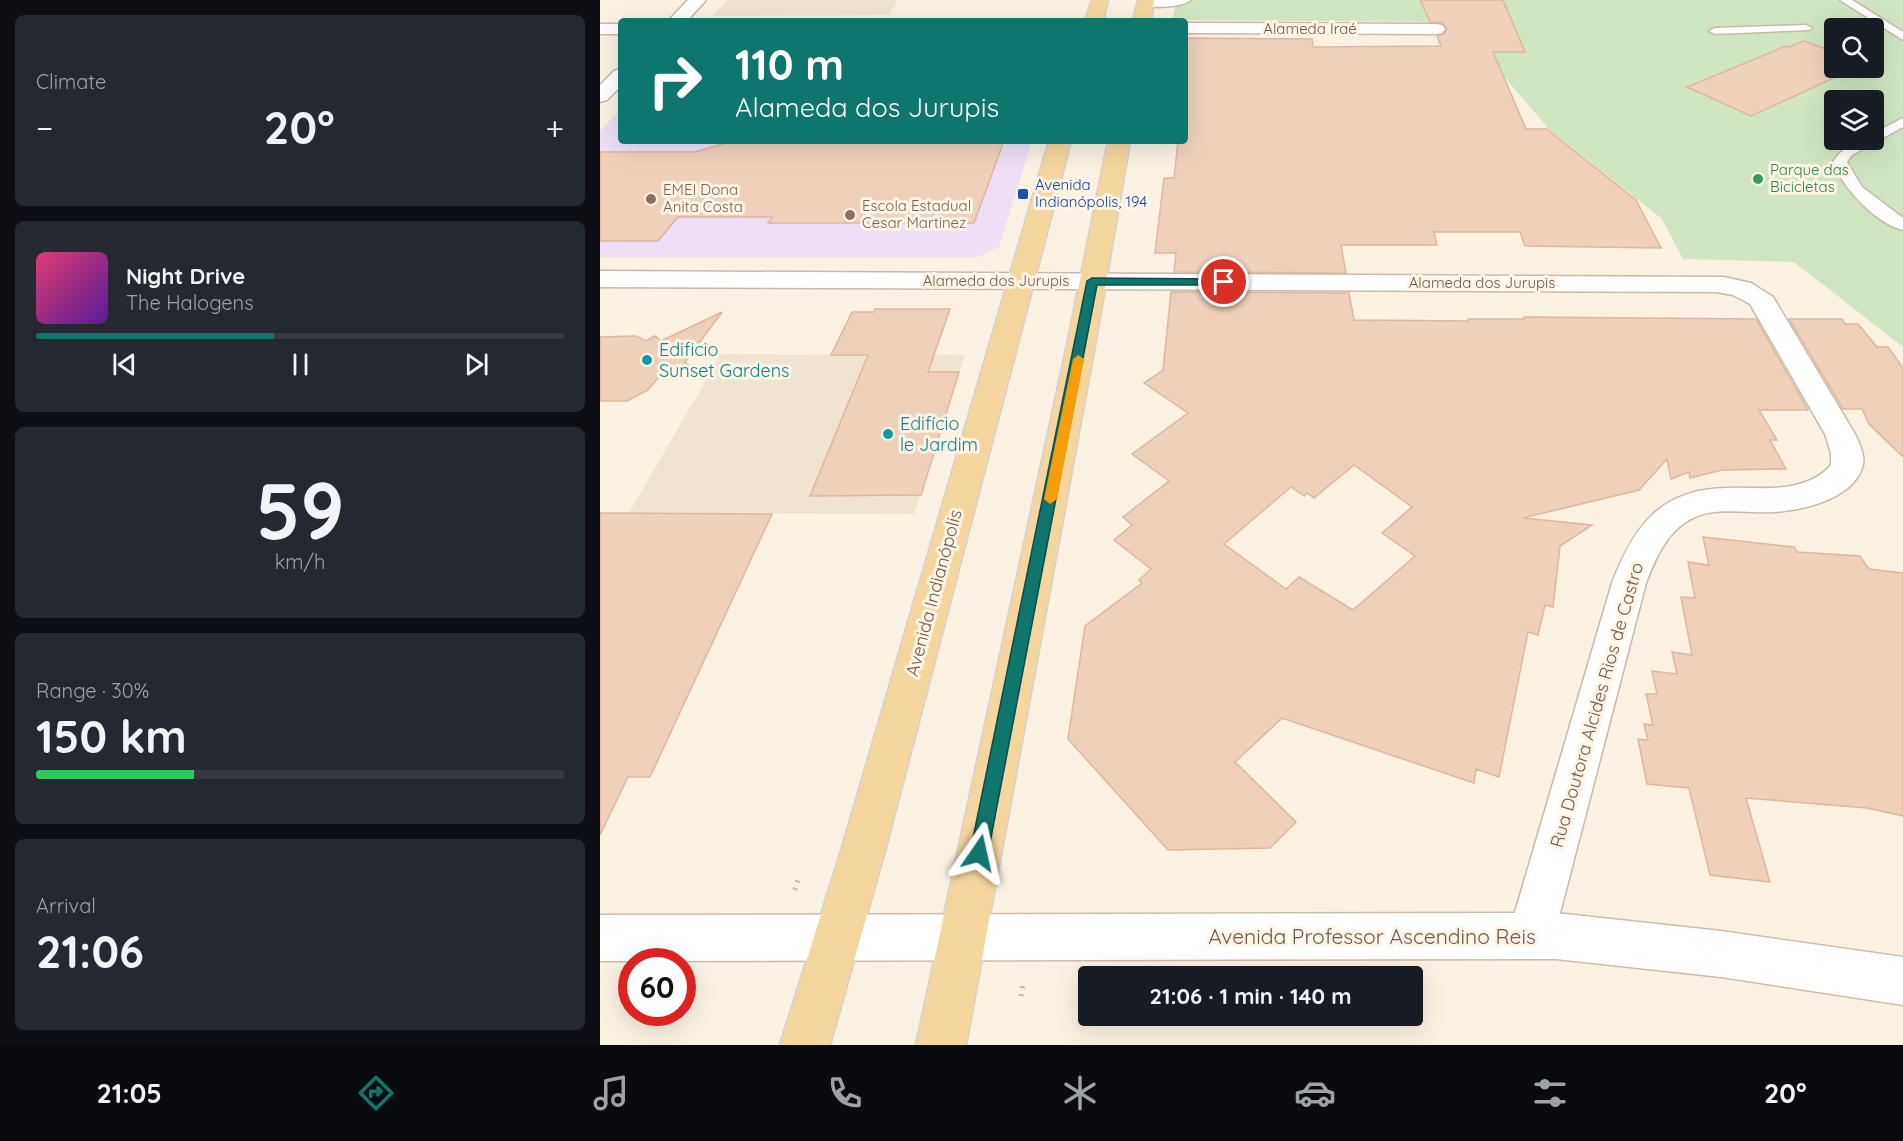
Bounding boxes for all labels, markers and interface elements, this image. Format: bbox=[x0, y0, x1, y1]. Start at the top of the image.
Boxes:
map controls bbox=[1824, 18, 1884, 150]
button: search bbox=[1824, 18, 1884, 78]
street label: Alameda Iraé bbox=[1263, 19, 1357, 38]
text: 110 m bbox=[735, 38, 844, 91]
icon: right bbox=[636, 42, 714, 120]
text: Climate bbox=[36, 69, 106, 94]
text: Alameda dos Jurupis bbox=[735, 90, 999, 124]
button: layers bbox=[1824, 90, 1884, 150]
text: 20° bbox=[264, 99, 335, 155]
text: − bbox=[36, 107, 53, 148]
text: + bbox=[545, 107, 564, 148]
place label: Parque das Bicicletas bbox=[1770, 160, 1849, 196]
marker: Parque das Bicicletas bbox=[1751, 172, 1765, 186]
place label: Avenida Indianópolis, 194 bbox=[1035, 175, 1147, 211]
place label: EMEI Dona Anita Costa bbox=[663, 180, 743, 216]
marker: Avenida Indianópolis, 194 bbox=[1016, 187, 1030, 201]
marker: EMEI Dona Anita Costa bbox=[644, 192, 658, 206]
place label: Escola Estadual Cesar Martinez bbox=[862, 196, 971, 232]
marker: Escola Estadual Cesar Martinez bbox=[843, 208, 857, 222]
pin bbox=[1198, 256, 1249, 307]
text: Night Drive bbox=[126, 262, 245, 290]
icon: arrive bbox=[1207, 265, 1240, 298]
street label: Alameda dos Jurupis bbox=[923, 271, 1069, 290]
street label: Alameda dos Jurupis bbox=[1409, 273, 1555, 292]
text: The Halogens bbox=[126, 290, 254, 315]
place label: Edificio Sunset Gardens bbox=[659, 338, 790, 382]
icon: previous bbox=[108, 348, 141, 381]
icon: pause bbox=[284, 348, 317, 381]
icon: next bbox=[460, 348, 493, 381]
marker: Edificio Sunset Gardens bbox=[640, 353, 654, 367]
place label: Edifício le Jardim bbox=[900, 412, 978, 456]
marker: Edifício le Jardim bbox=[881, 427, 895, 441]
text: 59 bbox=[255, 461, 345, 559]
street label: Avenida Indianópolis bbox=[900, 507, 967, 679]
text: km/h bbox=[275, 549, 325, 574]
street label: Rua Doutora Alcides Rios de Castro bbox=[1545, 560, 1648, 850]
text: Range · 30% bbox=[36, 678, 149, 703]
text: 150 km bbox=[36, 708, 187, 764]
position arrow bbox=[947, 821, 1011, 885]
text: Arrival bbox=[36, 893, 96, 918]
text: 21:06 bbox=[36, 923, 144, 979]
street label: Avenida Professor Ascendino Reis bbox=[1208, 923, 1536, 949]
speed limit sign: 60 bbox=[618, 948, 696, 1026]
text: 21:06 · 1 min · 140 m bbox=[1150, 982, 1351, 1010]
icon: directions bbox=[355, 1072, 397, 1114]
icon: music bbox=[590, 1072, 632, 1114]
icon: phone bbox=[824, 1072, 866, 1114]
icon: climate bbox=[1059, 1072, 1101, 1114]
icon: car bbox=[1294, 1072, 1336, 1114]
icon: filters bbox=[1529, 1072, 1571, 1114]
text: 21:05 bbox=[96, 1076, 162, 1110]
text: 20° bbox=[1764, 1076, 1807, 1110]

